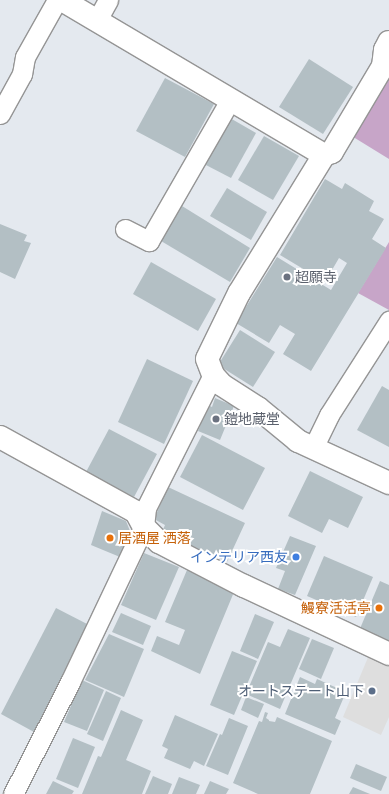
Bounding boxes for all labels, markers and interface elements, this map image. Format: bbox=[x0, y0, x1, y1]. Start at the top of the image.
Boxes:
place label: 超願寺 bbox=[295, 269, 337, 285]
marker: 超願寺 bbox=[282, 272, 292, 282]
place label: 鎧地蔵堂 bbox=[224, 411, 280, 427]
marker: 鎧地蔵堂 bbox=[211, 414, 221, 424]
place label: 居酒屋 洒落 bbox=[118, 530, 191, 546]
marker: 居酒屋 洒落 bbox=[105, 533, 115, 543]
place label: インテリア西友 bbox=[190, 549, 288, 565]
marker: インテリア西友 bbox=[291, 552, 301, 562]
place label: 鰻寮活活亭 bbox=[301, 600, 371, 616]
marker: 鰻寮活活亭 bbox=[374, 603, 384, 613]
place label: オートステート山下 bbox=[238, 683, 364, 699]
marker: オートステート山下 bbox=[367, 686, 377, 696]

